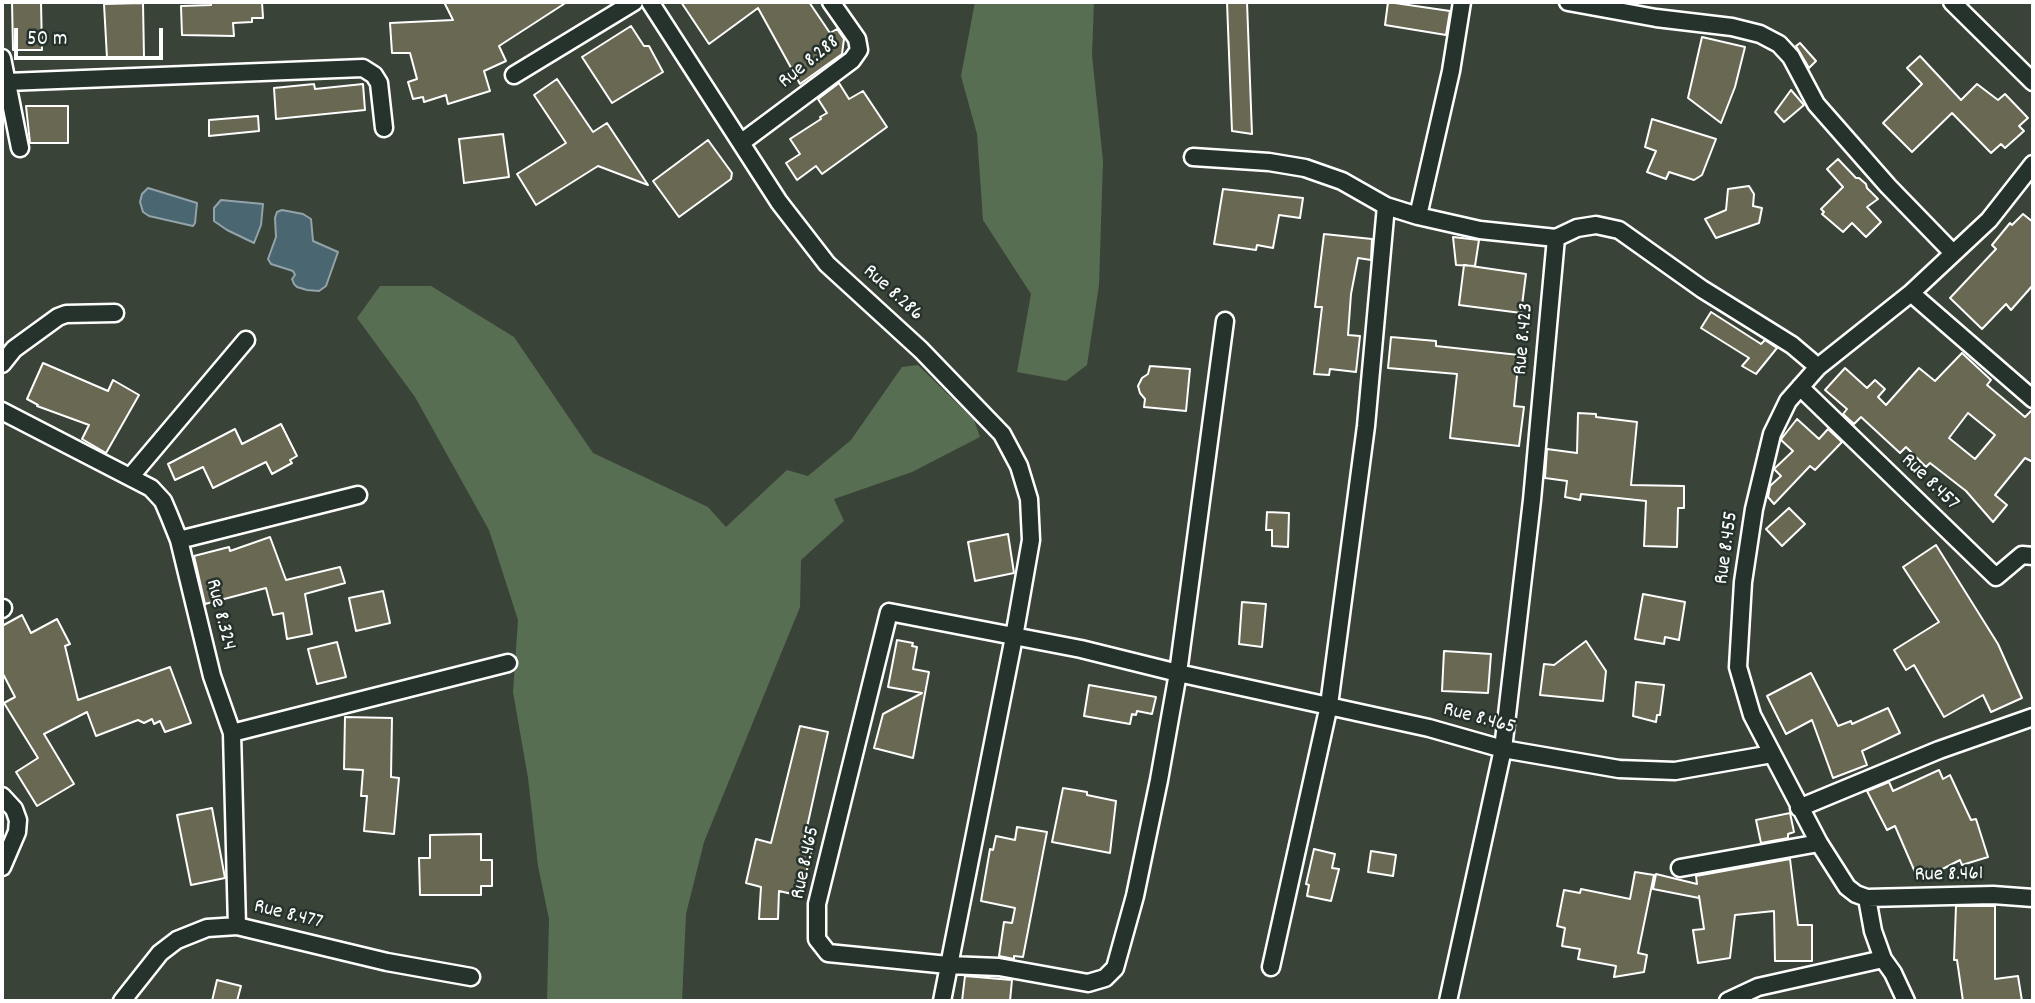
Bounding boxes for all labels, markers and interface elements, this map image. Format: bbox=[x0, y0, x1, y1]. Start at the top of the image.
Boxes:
scale bar bbox=[18, 14, 166, 58]
text: 50 m bbox=[27, 25, 67, 55]
street label: Rue 8.288 bbox=[774, 31, 846, 95]
street label: Rue 8.286 bbox=[856, 260, 928, 328]
street label: Rue 8.423 bbox=[1509, 302, 1541, 376]
street label: Rue 8.457 bbox=[1894, 449, 1964, 517]
street label: Rue 8.455 bbox=[1710, 510, 1746, 586]
street label: Rue 8.324 bbox=[198, 577, 240, 653]
street label: Rue 8.465 bbox=[1440, 698, 1518, 742]
street label: Rue 8.465 bbox=[787, 824, 827, 902]
street label: Rue 8.461 bbox=[1914, 863, 1984, 889]
street label: Rue 8.477 bbox=[251, 895, 325, 937]

